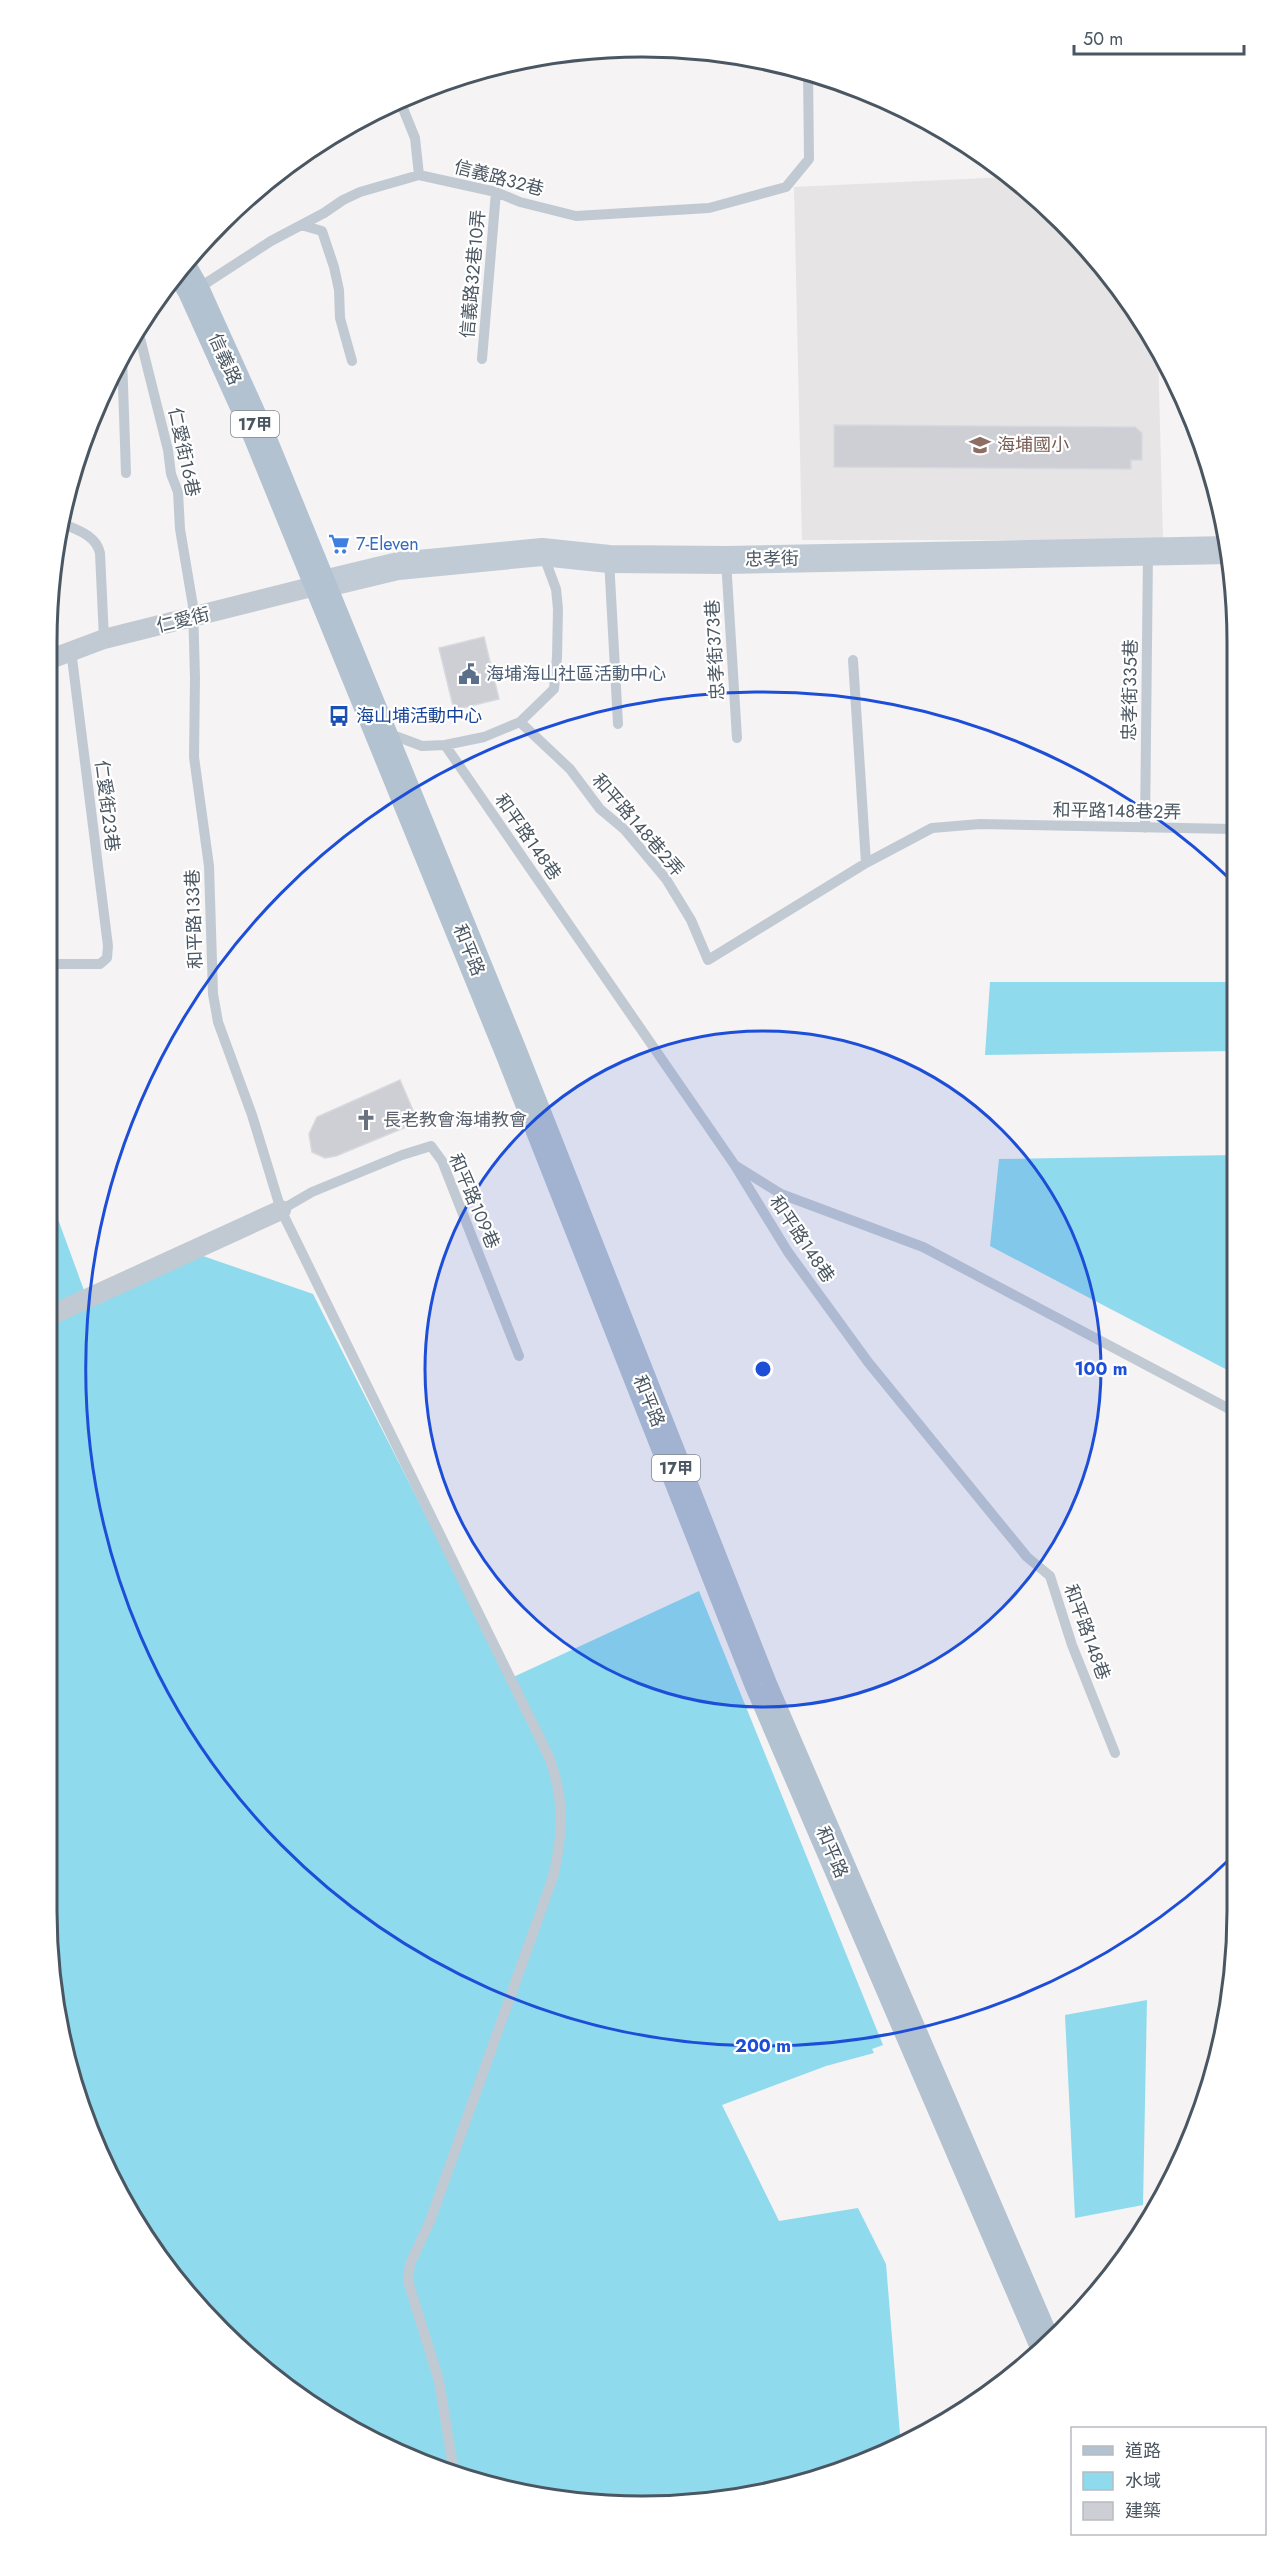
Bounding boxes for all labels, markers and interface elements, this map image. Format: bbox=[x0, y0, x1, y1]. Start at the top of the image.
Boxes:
scale bar bbox=[1074, 18, 1244, 56]
text: 50 m bbox=[1083, 26, 1123, 52]
street label: 信義路32巷 bbox=[451, 154, 547, 202]
street label: 信義路32巷10弄 bbox=[454, 209, 492, 339]
street label: 信義路 bbox=[202, 329, 248, 389]
street label: 仁愛街16巷 bbox=[162, 405, 206, 499]
road number: 17甲 bbox=[231, 411, 279, 437]
place label: 海埔國小 bbox=[997, 432, 1069, 458]
school or university icon: 海埔國小 bbox=[968, 433, 992, 457]
place label: 7-Eleven bbox=[356, 531, 419, 557]
supermarket icon: 7-Eleven bbox=[327, 532, 351, 556]
street label: 忠孝街 bbox=[745, 546, 799, 572]
street label: 忠孝街373巷 bbox=[699, 599, 731, 701]
street label: 仁愛街 bbox=[154, 601, 212, 639]
street label: 忠孝街335巷 bbox=[1116, 639, 1144, 741]
place label: 海埔海山社區活動中心 bbox=[486, 661, 666, 687]
public building icon: 海埔海山社區活動中心 bbox=[457, 662, 481, 686]
place label: 海山埔活動中心 bbox=[356, 703, 482, 729]
bus stop icon: 海山埔活動中心 bbox=[327, 704, 351, 728]
street label: 仁愛街23巷 bbox=[88, 759, 126, 853]
street label: 和平路148巷2弄 bbox=[586, 768, 690, 882]
street label: 和平路148巷 bbox=[489, 788, 567, 886]
street label: 和平路148巷2弄 bbox=[1052, 797, 1182, 825]
street label: 和平路133巷 bbox=[179, 869, 209, 969]
street label: 和平路 bbox=[447, 920, 491, 980]
place label: 長老教會海埔教會 bbox=[383, 1107, 527, 1133]
church icon: 長老教會海埔教會 bbox=[354, 1108, 378, 1132]
street label: 和平路109巷 bbox=[442, 1149, 506, 1253]
street label: 和平路148巷 bbox=[763, 1190, 841, 1288]
text: 100 m bbox=[1074, 1356, 1128, 1382]
centre of rings bbox=[753, 1359, 773, 1379]
street label: 和平路 bbox=[627, 1371, 671, 1431]
road number: 17甲 bbox=[652, 1455, 700, 1481]
street label: 和平路148巷 bbox=[1058, 1580, 1116, 1684]
street label: 和平路 bbox=[809, 1822, 855, 1882]
text: 200 m bbox=[735, 2033, 791, 2059]
legend bbox=[1071, 2427, 1266, 2535]
text: 道路 bbox=[1125, 2438, 1161, 2464]
text: 水域 bbox=[1125, 2468, 1161, 2494]
text: 建築 bbox=[1125, 2498, 1161, 2524]

